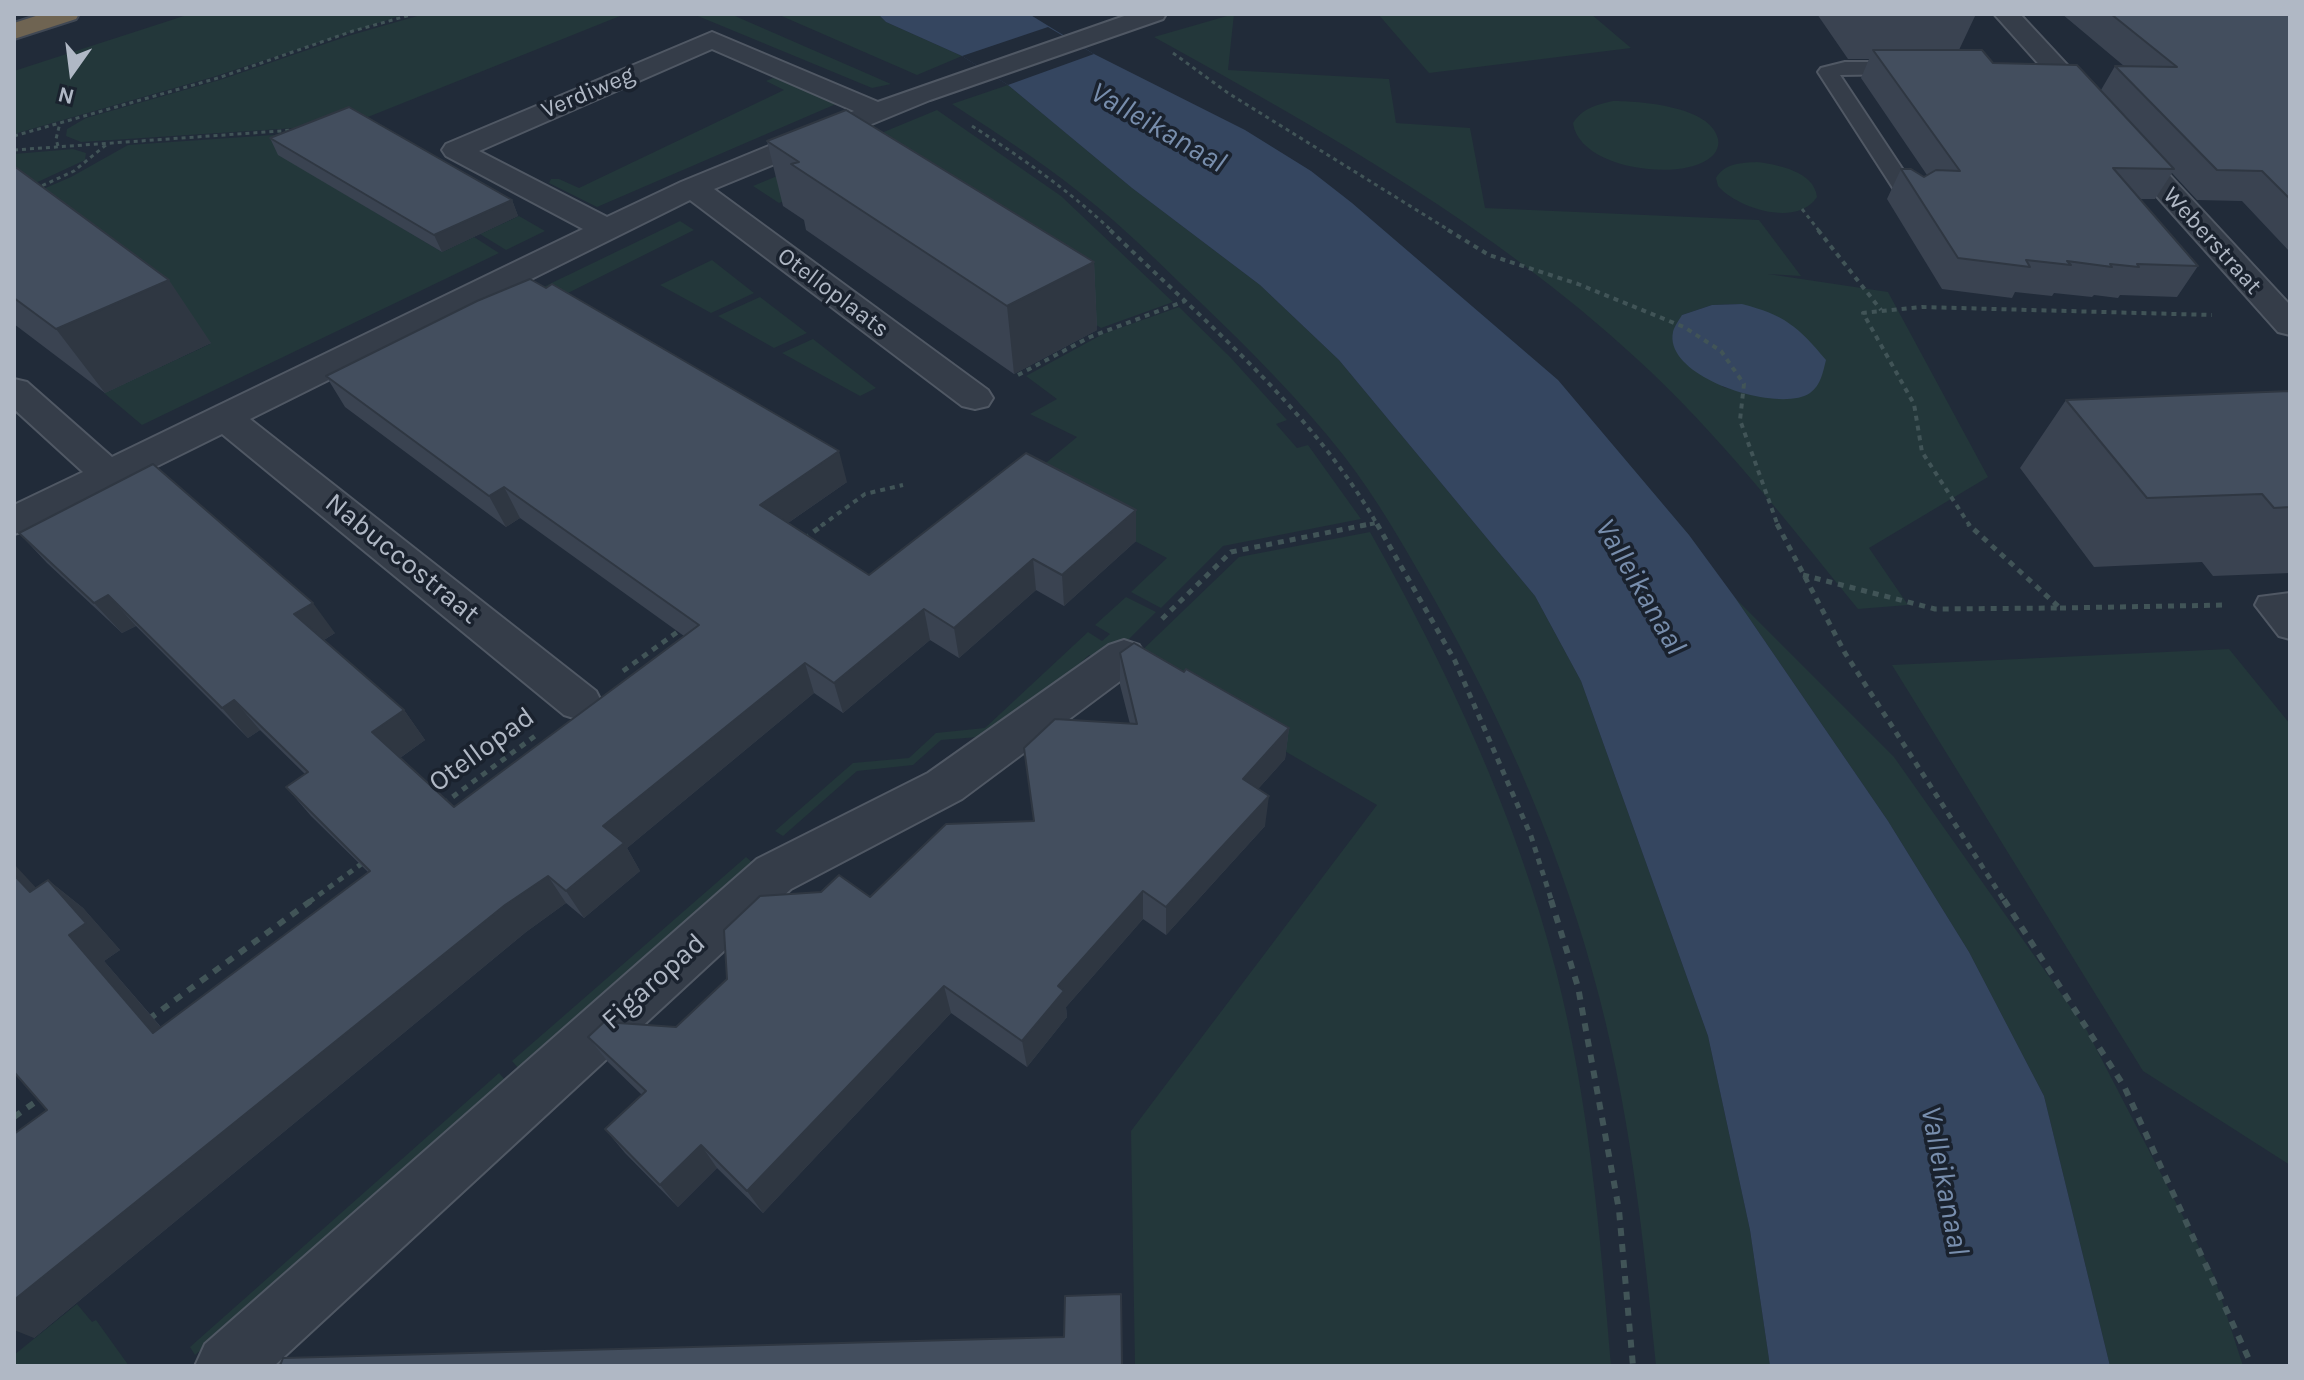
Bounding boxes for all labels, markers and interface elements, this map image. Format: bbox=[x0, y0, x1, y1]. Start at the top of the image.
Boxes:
north arrow bbox=[32, 32, 112, 112]
street label: Verdiweg bbox=[537, 61, 639, 125]
water label: Valleikanaal bbox=[1084, 75, 1232, 181]
text: N bbox=[55, 81, 77, 110]
street label: Weberstraat bbox=[2156, 182, 2268, 300]
street label: Otelloplaats bbox=[772, 242, 894, 344]
street label: Nabuccostraat bbox=[318, 486, 486, 632]
water label: Valleikanaal bbox=[1587, 513, 1693, 661]
street label: Otellopad bbox=[423, 700, 541, 800]
street label: Figaropad bbox=[595, 927, 713, 1037]
water label: Valleikanaal bbox=[1912, 1103, 1976, 1259]

